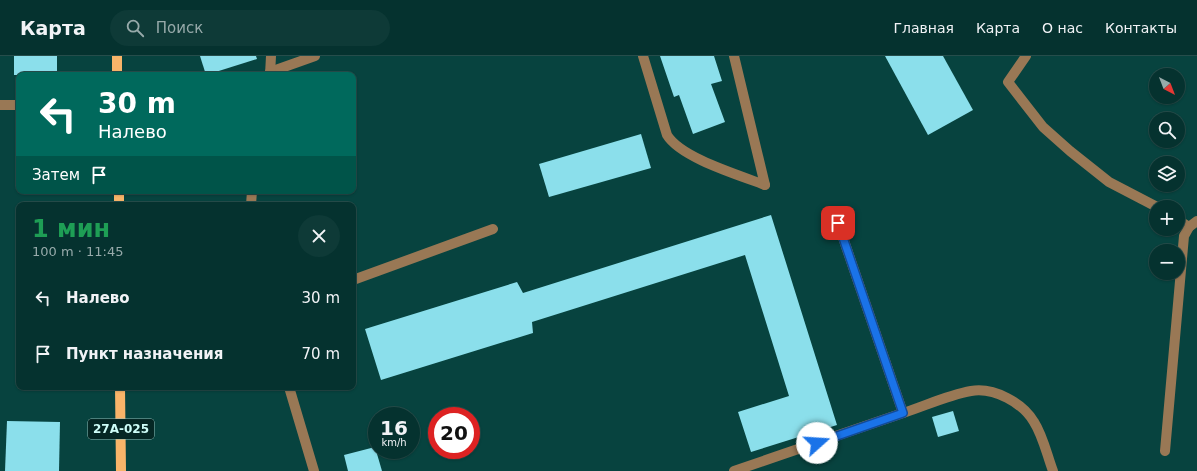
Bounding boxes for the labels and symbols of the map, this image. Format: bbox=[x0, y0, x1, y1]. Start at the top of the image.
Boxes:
north arrow bbox=[1149, 68, 1185, 104]
pin bbox=[821, 206, 855, 240]
speed limit sign: 20 bbox=[428, 407, 480, 459]
road number: 27А-025 bbox=[88, 419, 154, 439]
position arrow bbox=[796, 422, 838, 464]

